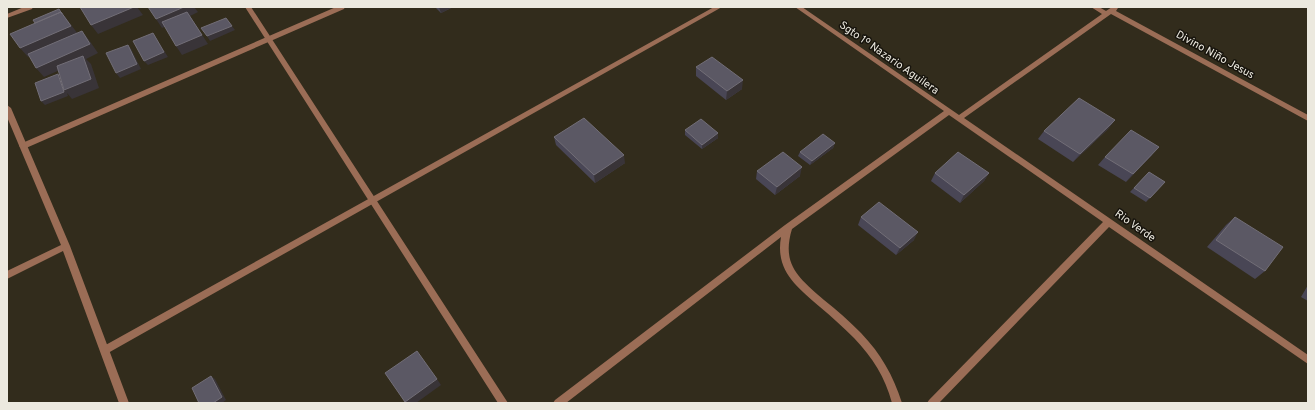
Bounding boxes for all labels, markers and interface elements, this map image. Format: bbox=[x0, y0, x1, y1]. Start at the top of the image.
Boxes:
street label: Sgto 1º Nazario Aguilera bbox=[836, 18, 942, 98]
street label: Divino Niño Jesus bbox=[1173, 28, 1257, 82]
street label: Rio Verde bbox=[1112, 207, 1158, 245]

